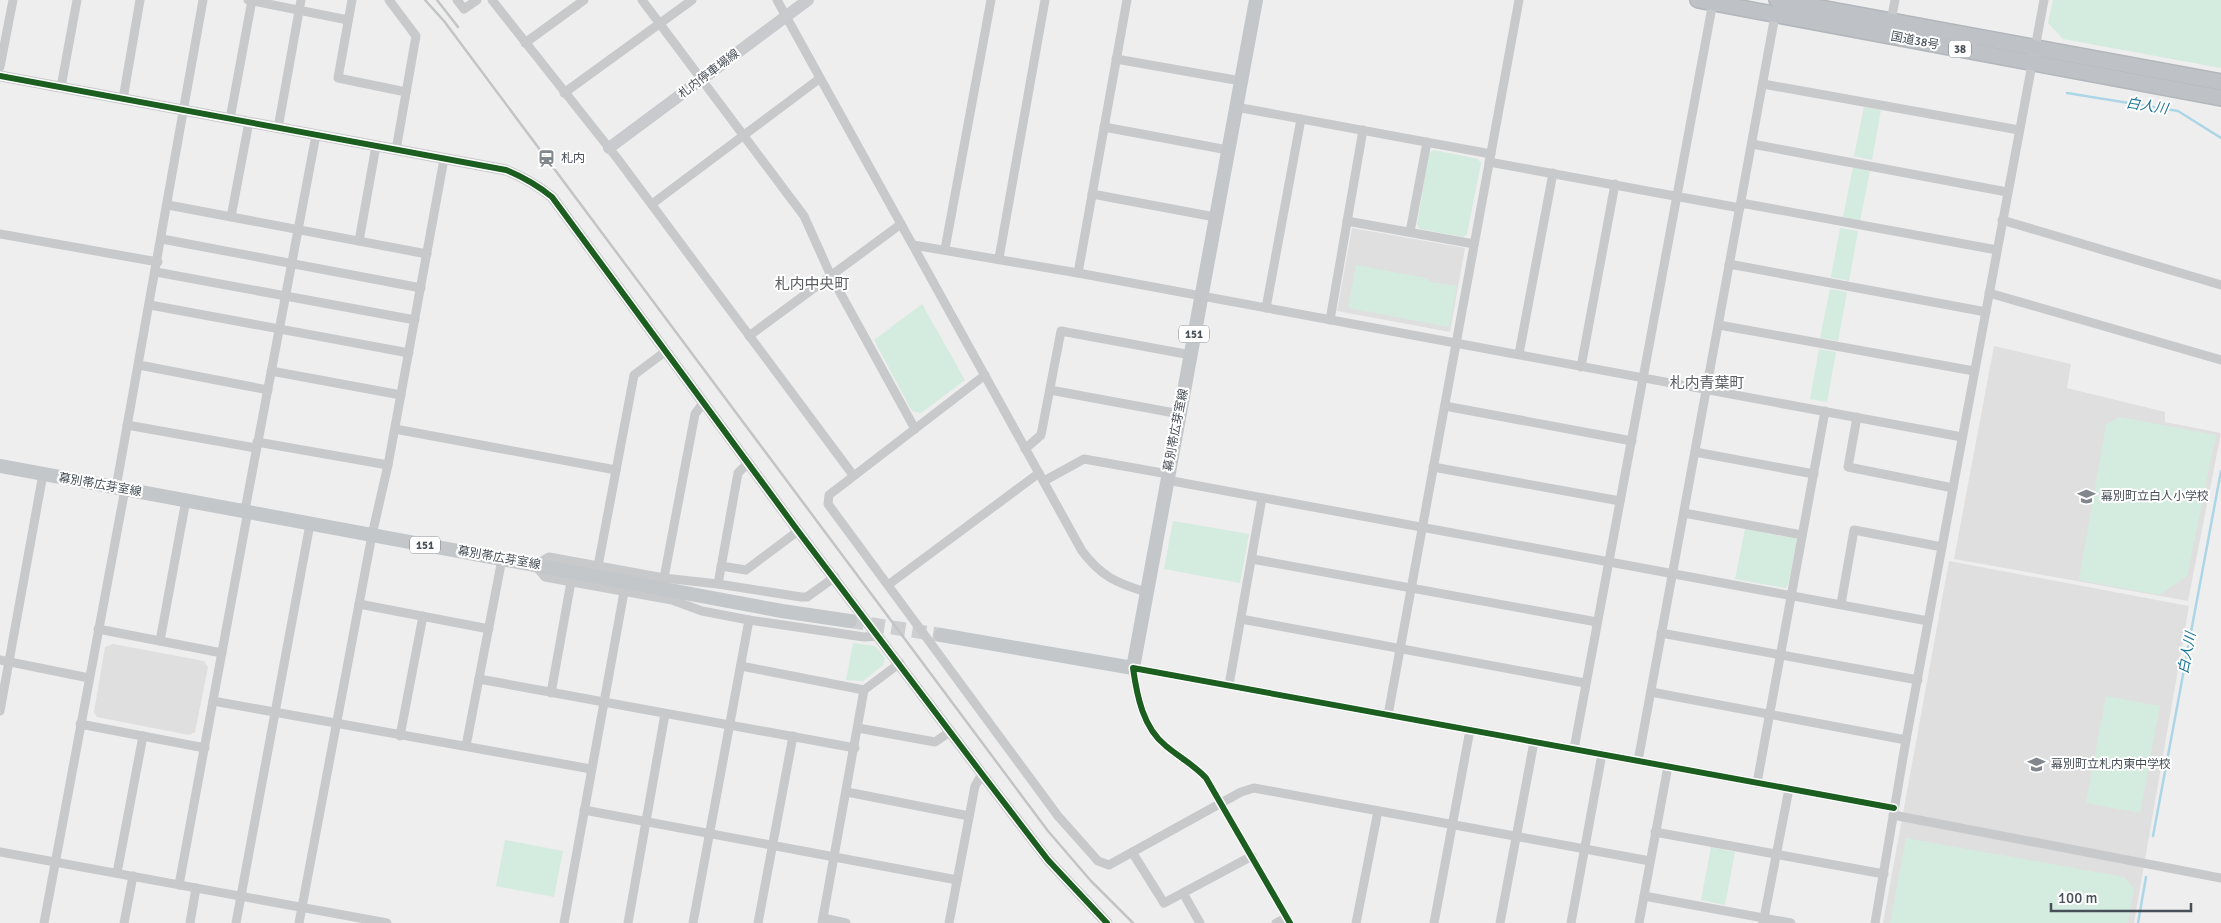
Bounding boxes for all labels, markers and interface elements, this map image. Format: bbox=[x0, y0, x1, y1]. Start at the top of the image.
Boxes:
street label: 国道38号 bbox=[1890, 29, 1940, 53]
road number: 38 bbox=[1949, 41, 1971, 58]
street label: 札内停車場線 bbox=[676, 46, 742, 102]
water label: 白人川 bbox=[2125, 94, 2171, 118]
station icon: 札内 bbox=[537, 148, 557, 168]
place label: 札内 bbox=[561, 151, 585, 166]
district label: 札内中央町 bbox=[774, 275, 850, 293]
road number: 151 bbox=[1179, 326, 1209, 342]
district label: 札内青葉町 bbox=[1669, 374, 1745, 392]
street label: 幕別帯広芽室線 bbox=[1161, 387, 1191, 473]
street label: 幕別帯広芽室線 bbox=[57, 470, 143, 500]
school or university icon: 幕別町立白人小学校 bbox=[2077, 486, 2097, 506]
place label: 幕別町立白人小学校 bbox=[2101, 489, 2209, 504]
road number: 151 bbox=[410, 536, 440, 554]
street label: 幕別帯広芽室線 bbox=[456, 543, 542, 573]
water label: 白人川 bbox=[2175, 629, 2200, 675]
school or university icon: 幕別町立札内東中学校 bbox=[2027, 754, 2047, 774]
place label: 幕別町立札内東中学校 bbox=[2051, 757, 2171, 772]
scale bar bbox=[2051, 880, 2191, 912]
text: 100 m bbox=[2058, 889, 2098, 907]

